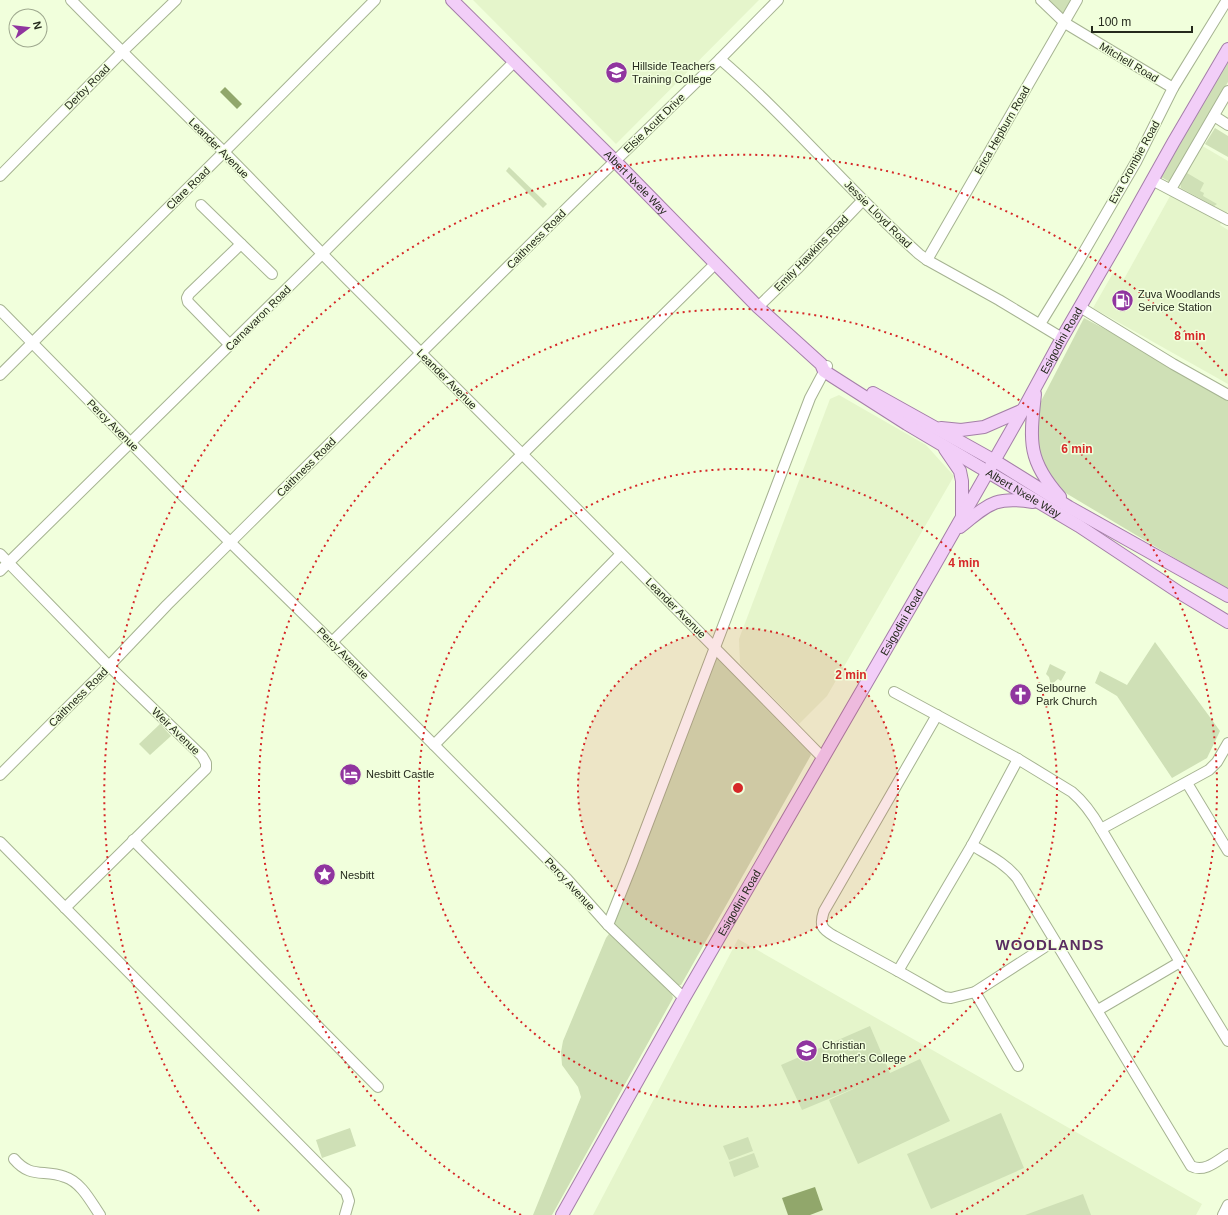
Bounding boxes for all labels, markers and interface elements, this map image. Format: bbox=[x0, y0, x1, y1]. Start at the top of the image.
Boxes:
north arrow bbox=[8, 8, 48, 48]
scale bar bbox=[1092, 8, 1192, 34]
text: 100 m bbox=[1098, 15, 1131, 29]
text: N bbox=[31, 20, 44, 31]
street label: Mitchell Road bbox=[1097, 40, 1161, 84]
school or university icon: Hillside Teachers Training College bbox=[603, 59, 629, 85]
place label: Hillside Teachers Training College bbox=[632, 60, 715, 85]
street label: Derby Road bbox=[62, 62, 112, 112]
street label: Erica Hepburn Road bbox=[972, 84, 1032, 176]
street label: Elsie Acutt Drive bbox=[621, 91, 687, 155]
street label: Leander Avenue bbox=[186, 115, 252, 181]
street label: Eva Crombie Road bbox=[1106, 118, 1162, 206]
street label: Albert Nxele Way bbox=[602, 148, 670, 217]
street label: Clare Road bbox=[164, 164, 212, 212]
street label: Jessie Lloyd Road bbox=[842, 178, 914, 250]
street label: Caithness Road bbox=[504, 207, 568, 271]
street label: Emily Hawkins Road bbox=[772, 213, 850, 293]
street label: Carnavaron Road bbox=[223, 283, 293, 353]
fuel station icon: Zuva Woodlands Service Station bbox=[1109, 287, 1135, 313]
place label: Zuva Woodlands Service Station bbox=[1138, 288, 1221, 313]
street label: Esigodini Road bbox=[1038, 305, 1084, 376]
text: 8 min bbox=[1174, 329, 1206, 343]
street label: Leander Avenue bbox=[414, 346, 480, 412]
street label: Percy Avenue bbox=[85, 397, 141, 453]
street label: Caithness Road bbox=[274, 435, 338, 499]
text: 6 min bbox=[1061, 442, 1093, 456]
street label: Albert Nxele Way bbox=[984, 466, 1063, 520]
text: 4 min bbox=[948, 556, 980, 570]
street label: Leander Avenue bbox=[643, 575, 709, 641]
street label: Esigodini Road bbox=[878, 587, 925, 657]
street label: Percy Avenue bbox=[315, 625, 371, 681]
street label: Caithness Road bbox=[46, 665, 110, 729]
text: 2 min bbox=[835, 668, 867, 682]
church icon: Selbourne Park Church bbox=[1008, 681, 1034, 707]
place label: Selbourne Park Church bbox=[1036, 682, 1097, 707]
street label: Weir Avenue bbox=[150, 705, 202, 757]
hotel icon: Nesbitt Castle bbox=[338, 761, 364, 787]
place label: Nesbitt Castle bbox=[366, 768, 434, 780]
centre of rings bbox=[731, 781, 745, 795]
street label: Percy Avenue bbox=[543, 855, 597, 913]
place icon: Nesbitt bbox=[311, 862, 337, 888]
street label: Esigodini Road bbox=[715, 868, 763, 938]
place label: Nesbitt bbox=[340, 869, 374, 881]
district label: WOODLANDS bbox=[996, 936, 1105, 953]
school or university icon: Christian Brother's College bbox=[794, 1038, 820, 1064]
place label: Christian Brother's College bbox=[822, 1039, 906, 1064]

